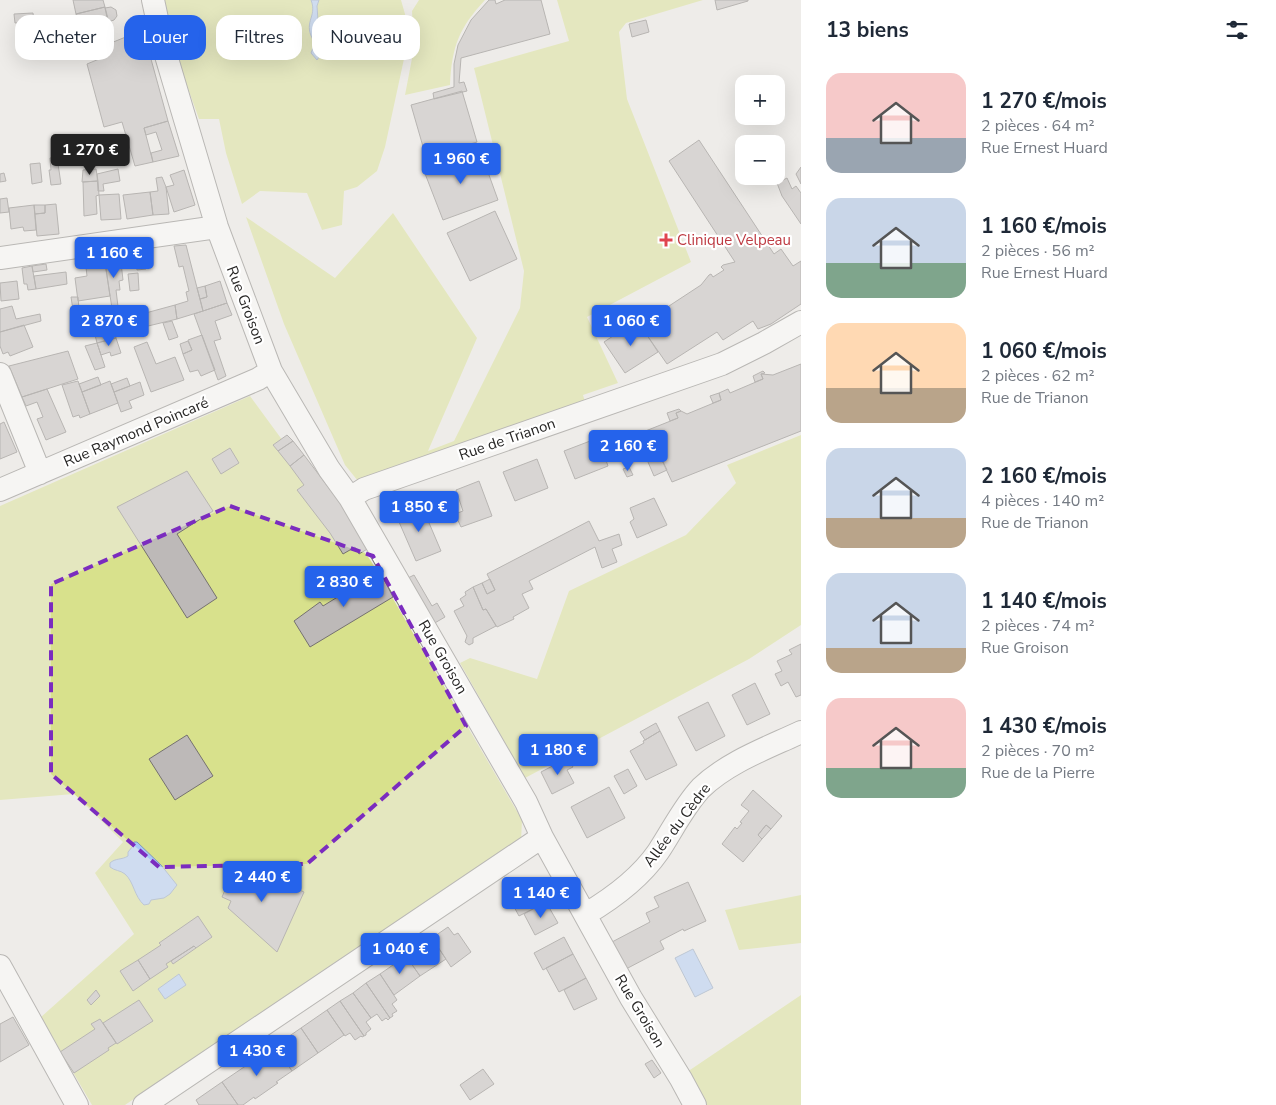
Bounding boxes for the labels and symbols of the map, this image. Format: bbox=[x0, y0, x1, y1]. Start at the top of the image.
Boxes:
pin: 1 270 € bbox=[44, 134, 136, 176]
pin: 1 960 € bbox=[415, 142, 507, 185]
place label: Clinique Velpeau bbox=[677, 230, 791, 250]
marker: Clinique Velpeau bbox=[659, 233, 673, 247]
pin: 1 160 € bbox=[68, 236, 160, 279]
street label: Rue Groison bbox=[222, 263, 270, 347]
pin: 2 870 € bbox=[63, 304, 155, 347]
pin: 1 060 € bbox=[585, 304, 677, 347]
street label: Rue Raymond Poincaré bbox=[60, 392, 212, 472]
street label: Rue de Trianon bbox=[456, 413, 558, 465]
pin: 2 160 € bbox=[582, 430, 674, 472]
pin: 1 850 € bbox=[373, 490, 465, 533]
pin: 2 830 € bbox=[298, 566, 390, 608]
street label: Rue Groison bbox=[414, 616, 472, 698]
pin: 1 180 € bbox=[512, 734, 604, 776]
street label: Allée du Cèdre bbox=[639, 779, 715, 871]
pin: 2 440 € bbox=[216, 860, 308, 903]
pin: 1 140 € bbox=[495, 876, 587, 919]
pin: 1 040 € bbox=[354, 932, 446, 975]
street label: Rue Groison bbox=[610, 971, 670, 1051]
pin: 1 430 € bbox=[211, 1034, 303, 1077]

